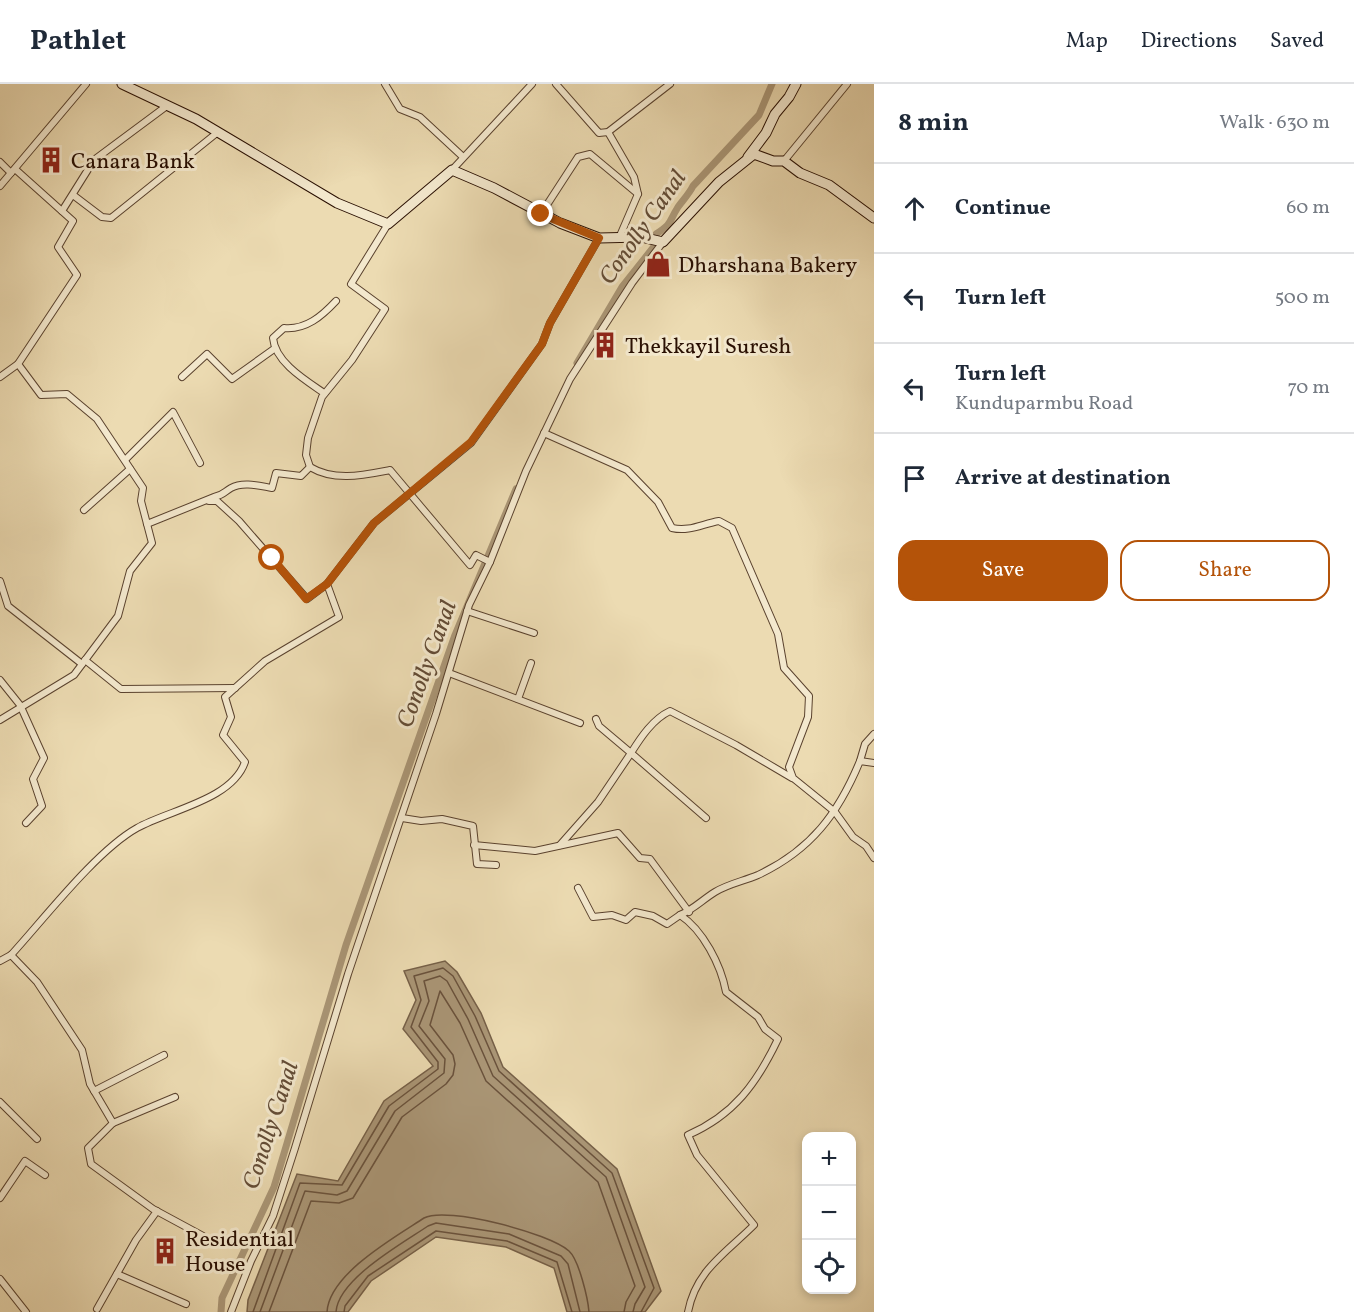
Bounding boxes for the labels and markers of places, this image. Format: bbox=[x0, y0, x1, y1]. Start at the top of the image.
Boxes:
building icon: Canara Bank bbox=[36, 145, 66, 175]
place label: Canara Bank bbox=[71, 147, 195, 178]
shop icon: Dharshana Bakery bbox=[643, 249, 673, 279]
place label: Dharshana Bakery bbox=[678, 251, 857, 282]
building icon: Thekkayil Suresh bbox=[590, 330, 620, 360]
place label: Thekkayil Suresh bbox=[625, 332, 791, 363]
place label: Residential House bbox=[185, 1225, 294, 1281]
building icon: Residential House bbox=[150, 1236, 180, 1266]

